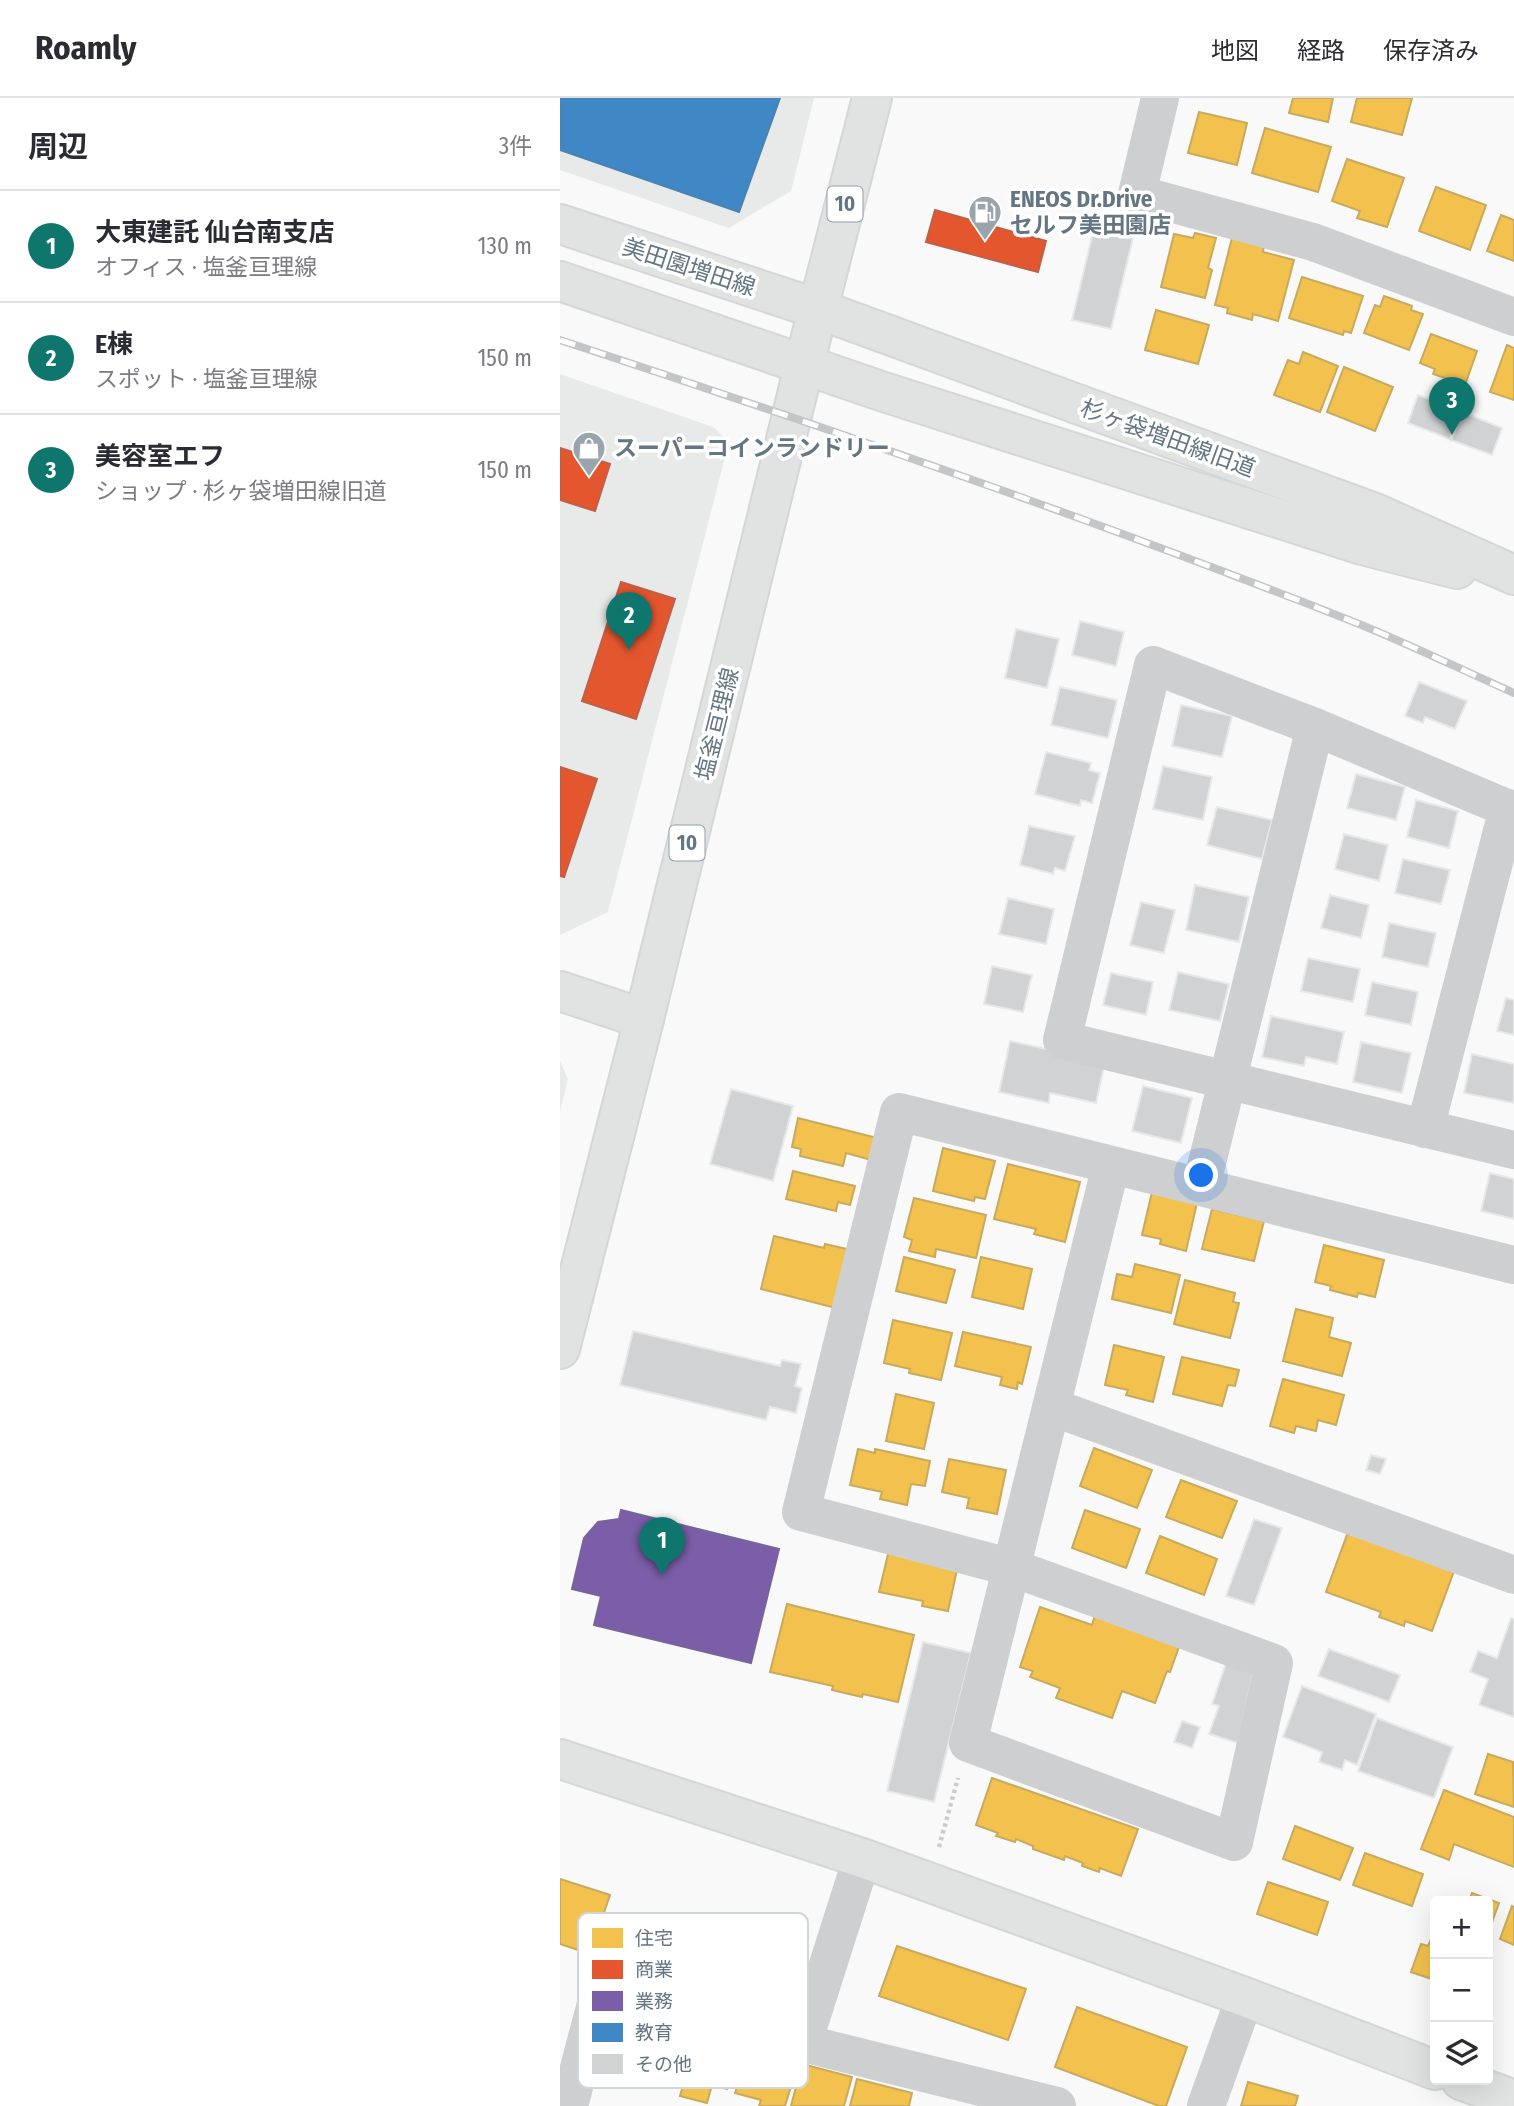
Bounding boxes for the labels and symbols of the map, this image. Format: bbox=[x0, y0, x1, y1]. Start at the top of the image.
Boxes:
place label: ENEOS Dr.Drive セルフ美田園店 bbox=[1010, 185, 1171, 239]
road number: 10 bbox=[828, 186, 862, 222]
fuel station icon: ENEOS Dr.Drive セルフ美田園店 bbox=[966, 193, 1004, 242]
street label: 美田園増田線 bbox=[619, 232, 759, 302]
pin: 3 bbox=[1429, 377, 1475, 435]
street label: 杉ヶ袋増田線旧道 bbox=[1077, 393, 1259, 483]
shop icon: スーパーコインランドリー bbox=[570, 429, 608, 478]
place label: スーパーコインランドリー bbox=[614, 434, 890, 462]
pin: 2 bbox=[606, 592, 652, 650]
street label: 塩釜亘理線 bbox=[690, 665, 744, 783]
road number: 10 bbox=[670, 826, 704, 860]
your location bbox=[1184, 1158, 1218, 1192]
pin: 1 bbox=[639, 1517, 685, 1575]
legend bbox=[578, 1913, 808, 2088]
text: 住宅 bbox=[635, 1927, 673, 1950]
text: 商業 bbox=[635, 1958, 673, 1981]
text: 業務 bbox=[635, 1990, 673, 2013]
text: 教育 bbox=[635, 2021, 673, 2044]
text: その他 bbox=[635, 2053, 692, 2076]

